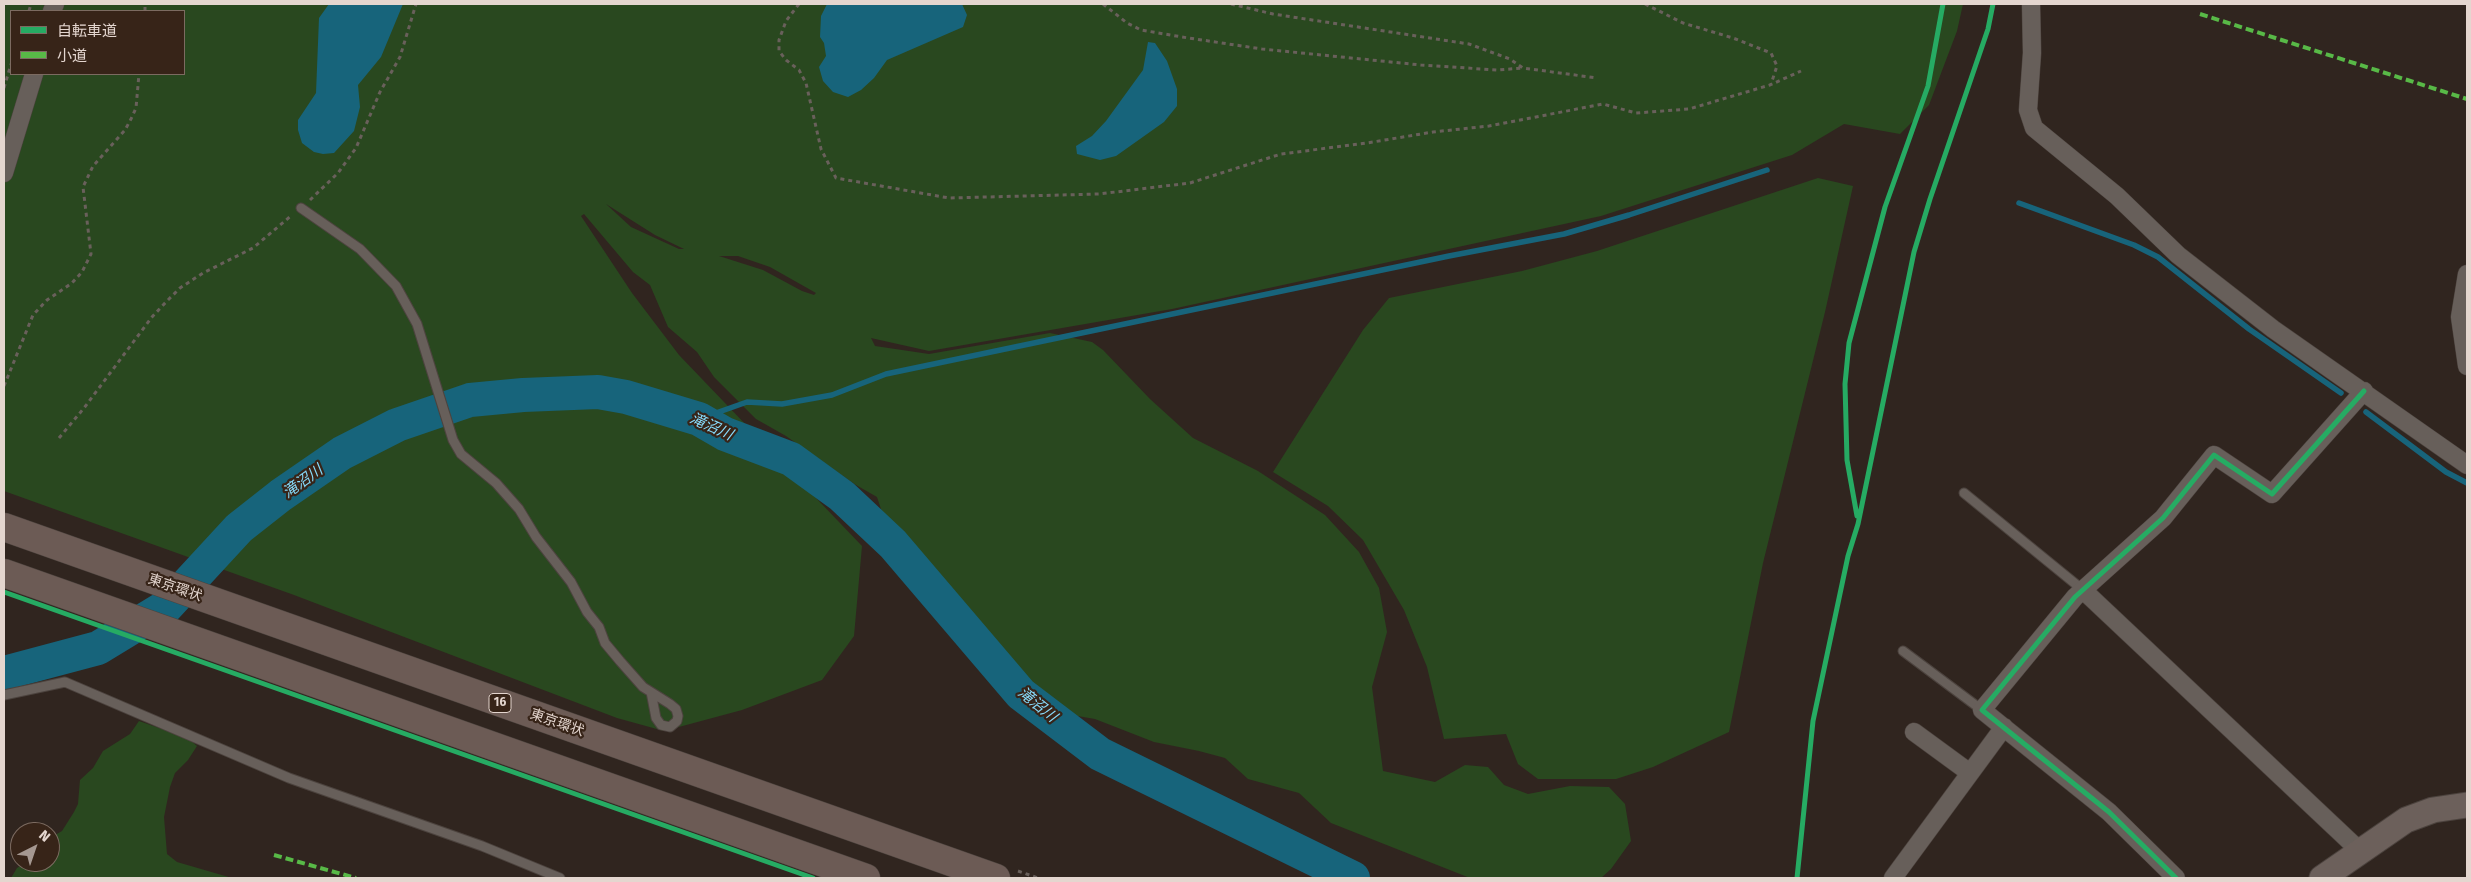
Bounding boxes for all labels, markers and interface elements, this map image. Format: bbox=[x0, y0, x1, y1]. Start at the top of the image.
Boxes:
legend bbox=[10, 10, 185, 75]
text: 自転車道 bbox=[57, 22, 117, 40]
text: 小道 bbox=[57, 47, 87, 65]
water label: 滝沼川 bbox=[687, 410, 735, 444]
water label: 滝沼川 bbox=[280, 461, 326, 503]
street label: 東京環状 bbox=[146, 571, 204, 605]
water label: 滝沼川 bbox=[1014, 684, 1060, 726]
road number: 16 bbox=[489, 694, 511, 712]
street label: 東京環状 bbox=[528, 706, 586, 740]
north arrow bbox=[10, 822, 60, 872]
text: N bbox=[35, 827, 54, 846]

